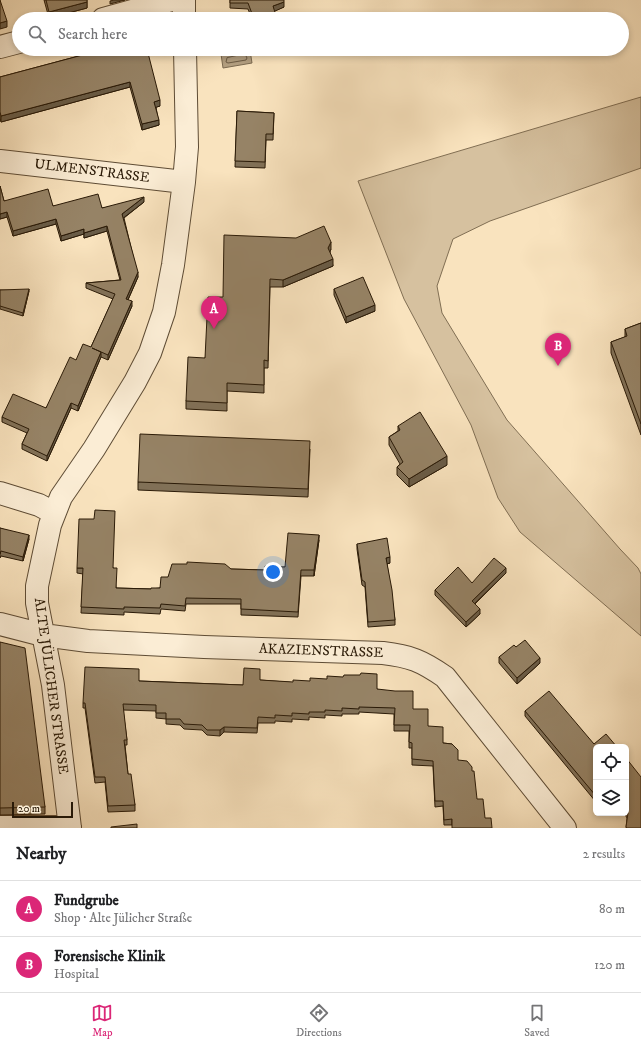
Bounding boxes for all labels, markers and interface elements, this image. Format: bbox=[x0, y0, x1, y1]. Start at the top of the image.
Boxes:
search box bbox=[12, 12, 629, 56]
icon: search bbox=[26, 23, 48, 45]
text: Search here bbox=[58, 25, 127, 44]
street label: ULMENSTRASSE bbox=[33, 155, 151, 187]
pin: A bbox=[201, 296, 227, 329]
pin: B bbox=[545, 333, 571, 366]
your location bbox=[263, 562, 283, 582]
street label: ALTE JÜLICHER STRASSE bbox=[30, 597, 72, 775]
street label: AKAZIENSTRASSE bbox=[258, 640, 384, 662]
map controls bbox=[593, 744, 629, 816]
button: locate bbox=[593, 744, 629, 780]
button: layers bbox=[593, 780, 629, 816]
scale bar bbox=[12, 800, 73, 819]
text: 20 m bbox=[18, 802, 40, 816]
text: Nearby bbox=[16, 843, 66, 865]
text: 2 results bbox=[583, 846, 625, 862]
text: Fundgrube bbox=[54, 891, 119, 910]
text: A bbox=[25, 901, 33, 917]
text: 80 m bbox=[599, 901, 625, 917]
text: Shop · Alte Jülicher Straße bbox=[54, 910, 192, 926]
text: Forensische Klinik bbox=[54, 947, 165, 966]
text: B bbox=[25, 957, 33, 973]
text: 120 m bbox=[594, 957, 625, 973]
text: Hospital bbox=[54, 966, 99, 982]
tab: Map bbox=[91, 1002, 113, 1040]
tab: Directions bbox=[296, 1002, 342, 1040]
tab: Saved bbox=[524, 1002, 550, 1040]

